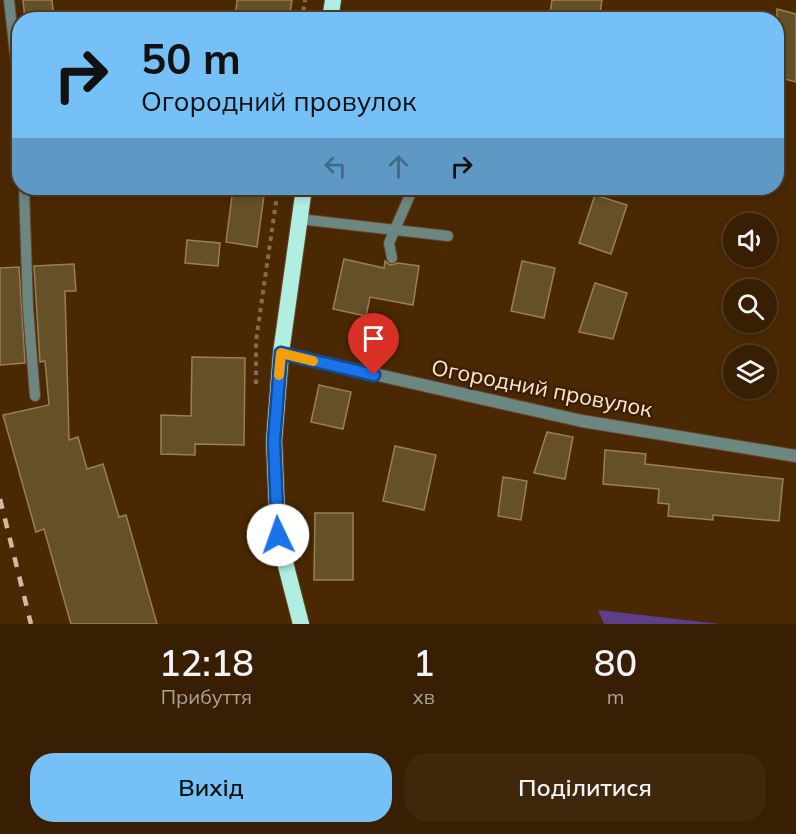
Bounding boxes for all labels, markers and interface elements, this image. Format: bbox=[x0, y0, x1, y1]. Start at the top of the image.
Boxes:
text: 50 m bbox=[141, 32, 241, 85]
icon: right bbox=[42, 36, 120, 114]
text: Огородний провулок bbox=[141, 84, 417, 118]
icon: left bbox=[319, 150, 352, 183]
icon: ahead bbox=[382, 150, 415, 183]
icon: right bbox=[445, 150, 478, 183]
map controls bbox=[723, 213, 777, 399]
button: sound bbox=[723, 213, 777, 267]
button: search bbox=[723, 279, 777, 333]
pin bbox=[348, 313, 399, 375]
icon: arrive bbox=[357, 322, 390, 355]
button: layers bbox=[723, 345, 777, 399]
street label: Огородний провулок bbox=[429, 353, 655, 423]
position arrow bbox=[246, 503, 310, 567]
text: 12:18 bbox=[159, 640, 254, 685]
text: 1 bbox=[413, 640, 435, 685]
text: 80 bbox=[594, 640, 637, 685]
text: Прибуття bbox=[161, 684, 252, 709]
text: хв bbox=[413, 684, 435, 709]
text: m bbox=[607, 684, 624, 709]
button: Вихід bbox=[30, 753, 392, 822]
button: Поділитися bbox=[404, 753, 766, 822]

